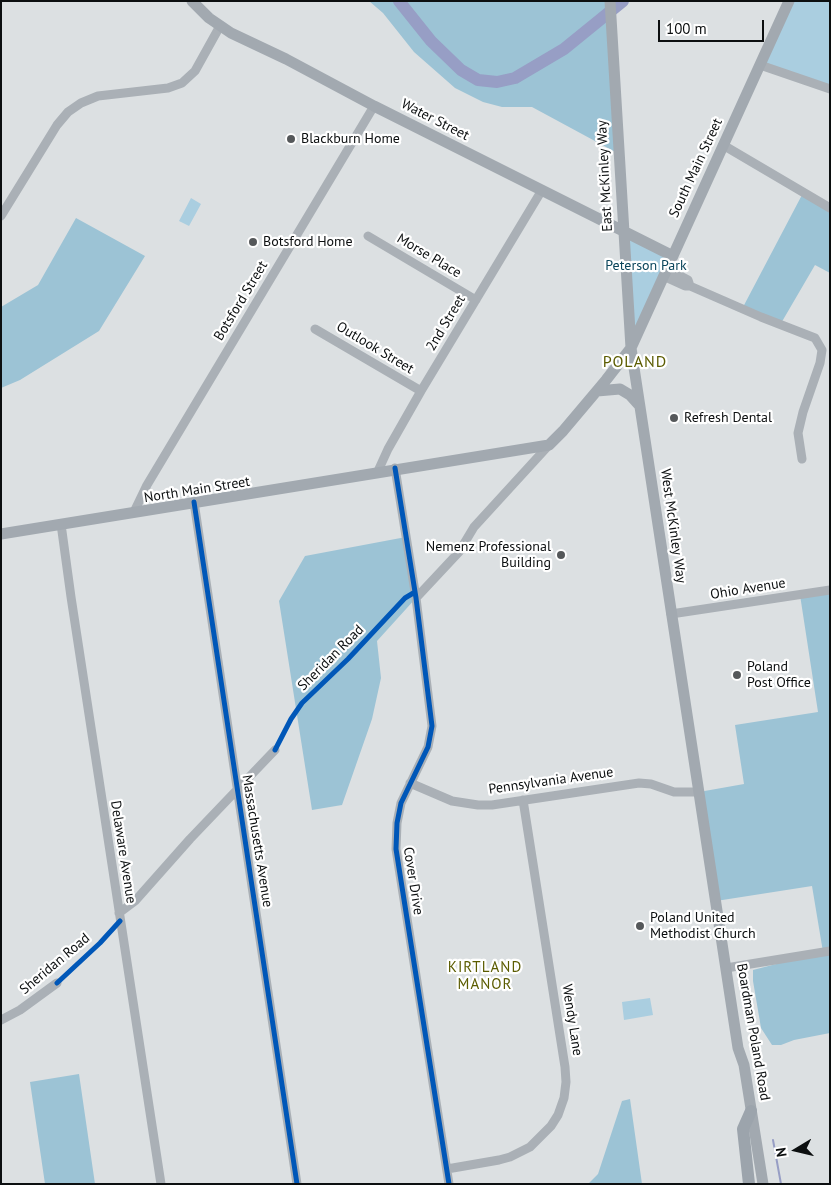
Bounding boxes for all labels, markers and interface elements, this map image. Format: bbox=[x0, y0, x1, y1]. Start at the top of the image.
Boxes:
scale bar bbox=[661, 10, 767, 42]
text: 100 m bbox=[666, 19, 707, 38]
street label: Water Street bbox=[398, 96, 472, 144]
street label: South Main Street bbox=[666, 116, 726, 220]
street label: East McKinley Way bbox=[594, 120, 616, 232]
place label: Blackburn Home bbox=[301, 131, 400, 147]
marker: Blackburn Home bbox=[285, 133, 297, 145]
street label: Morse Place bbox=[394, 230, 464, 282]
place label: Botsford Home bbox=[263, 234, 353, 250]
marker: Botsford Home bbox=[247, 236, 259, 248]
street label: Botsford Street bbox=[211, 258, 271, 344]
park label: Peterson Park bbox=[605, 258, 687, 274]
street label: 2nd Street bbox=[423, 292, 469, 354]
street label: Outlook Street bbox=[333, 318, 417, 378]
district label: POLAND bbox=[602, 352, 668, 372]
place label: Refresh Dental bbox=[684, 410, 772, 426]
marker: Refresh Dental bbox=[668, 412, 680, 424]
street label: West McKinley Way bbox=[657, 468, 689, 584]
street label: North Main Street bbox=[143, 473, 251, 507]
place label: Nemenz Professional Building bbox=[426, 539, 551, 572]
marker: Nemenz Professional Building bbox=[555, 549, 567, 561]
street label: Ohio Avenue bbox=[709, 575, 787, 603]
street label: Sheridan Road bbox=[295, 622, 367, 694]
place label: Poland Post Office bbox=[747, 659, 811, 692]
marker: Poland Post Office bbox=[731, 669, 743, 681]
street label: Pennsylvania Avenue bbox=[488, 764, 614, 798]
street label: Massachusetts Avenue bbox=[238, 773, 276, 909]
street label: Delaware Avenue bbox=[107, 799, 139, 905]
street label: Cover Drive bbox=[399, 846, 427, 916]
place label: Poland United Methodist Church bbox=[650, 910, 756, 942]
marker: Poland United Methodist Church bbox=[634, 920, 646, 932]
street label: Sheridan Road bbox=[17, 930, 93, 998]
district label: KIRTLAND MANOR bbox=[447, 959, 523, 994]
street label: Boardman Poland Road bbox=[733, 962, 773, 1102]
street label: Wendy Lane bbox=[558, 983, 586, 1057]
north arrow bbox=[771, 1125, 821, 1175]
text: N bbox=[772, 1146, 791, 1158]

